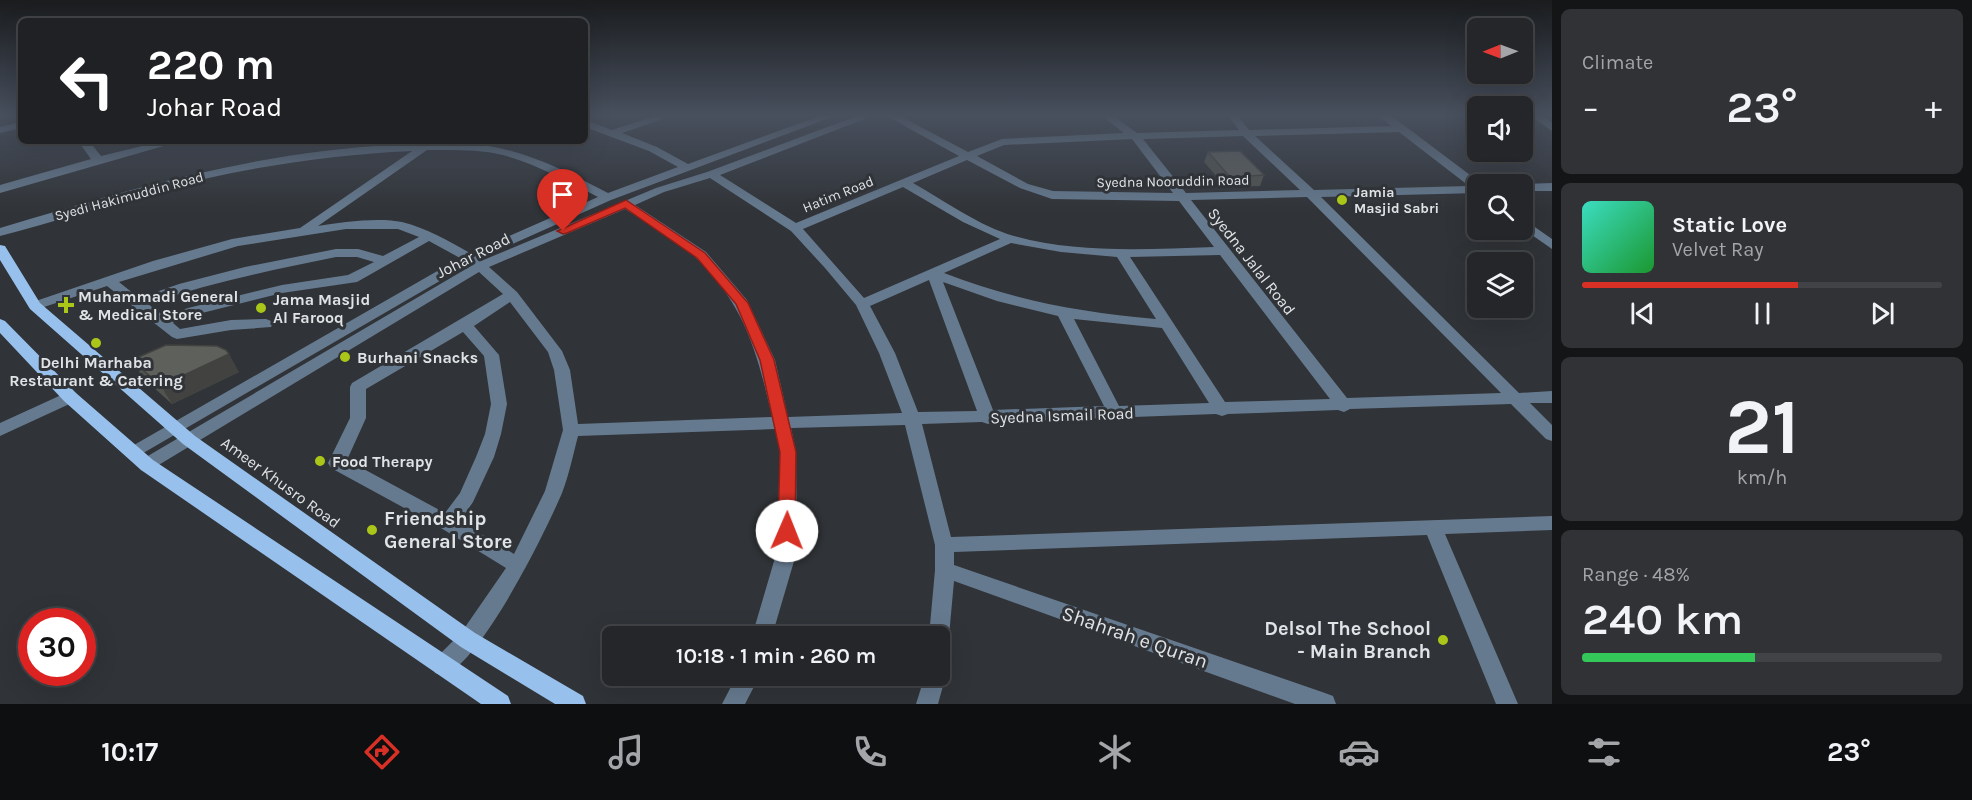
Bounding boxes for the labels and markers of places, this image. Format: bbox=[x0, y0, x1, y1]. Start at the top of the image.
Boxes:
pin bbox=[537, 169, 588, 231]
place label: Jamia Masjid Sabri bbox=[1354, 184, 1439, 217]
marker: Jamia Masjid Sabri bbox=[1335, 193, 1349, 207]
place label: Muhammadi General & Medical Store bbox=[78, 287, 238, 324]
place label: Jama Masjid Al Farooq bbox=[273, 290, 370, 327]
marker: Muhammadi General & Medical Store bbox=[59, 298, 73, 312]
marker: Jama Masjid Al Farooq bbox=[254, 301, 268, 315]
marker: Delhi Marhaba Restaurant & Catering bbox=[89, 336, 103, 350]
place label: Burhani Snacks bbox=[357, 348, 478, 367]
marker: Burhani Snacks bbox=[338, 350, 352, 364]
place label: Delhi Marhaba Restaurant & Catering bbox=[9, 353, 183, 390]
place label: Food Therapy bbox=[332, 452, 433, 471]
marker: Food Therapy bbox=[313, 454, 327, 468]
place label: Friendship General Store bbox=[384, 507, 512, 553]
marker: Friendship General Store bbox=[365, 523, 379, 537]
place label: Delsol The School - Main Branch bbox=[1264, 617, 1431, 663]
marker: Delsol The School - Main Branch bbox=[1436, 633, 1450, 647]

